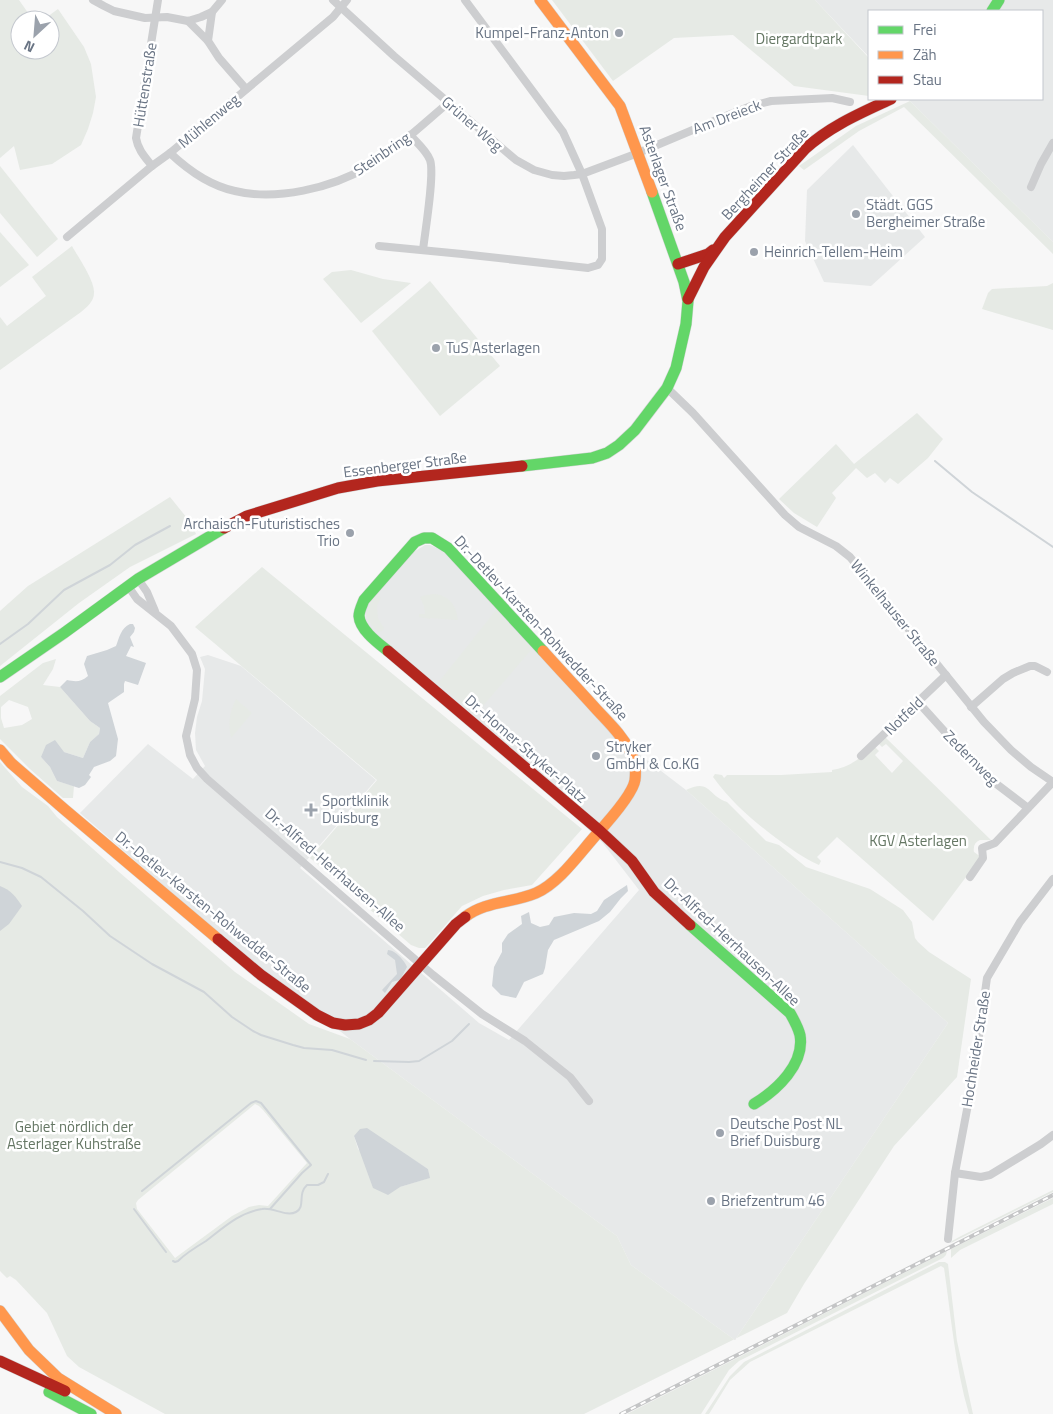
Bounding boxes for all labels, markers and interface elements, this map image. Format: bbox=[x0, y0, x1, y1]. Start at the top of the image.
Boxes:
north arrow bbox=[10, 10, 60, 60]
legend bbox=[868, 10, 1043, 100]
text: Frei bbox=[913, 18, 936, 41]
place label: Kumpel-Franz-Anton bbox=[475, 21, 609, 44]
marker: Kumpel-Franz-Anton bbox=[613, 27, 625, 39]
park label: Diergardtpark bbox=[756, 27, 842, 50]
text: N bbox=[20, 36, 38, 59]
street label: Hüttenstraße bbox=[126, 41, 163, 129]
text: Zäh bbox=[913, 43, 937, 66]
text: Stau bbox=[913, 68, 942, 91]
street label: Mühlenweg bbox=[173, 88, 245, 153]
street label: Grüner Weg bbox=[437, 90, 508, 157]
street label: Am Dreieck bbox=[689, 93, 764, 140]
street label: Asterlager Straße bbox=[634, 122, 693, 234]
street label: Bergheimer Straße bbox=[716, 122, 814, 225]
street label: Steinbring bbox=[349, 126, 415, 181]
place label: Städt. GGS Bergheimer Straße bbox=[866, 193, 985, 233]
marker: Städt. GGS Bergheimer Straße bbox=[850, 208, 862, 220]
place label: Heinrich-Tellem-Heim bbox=[764, 240, 903, 263]
marker: Heinrich-Tellem-Heim bbox=[748, 246, 760, 258]
place label: TuS Asterlagen bbox=[446, 336, 540, 359]
marker: TuS Asterlagen bbox=[430, 342, 442, 354]
street label: Essenberger Straße bbox=[342, 446, 468, 483]
place label: Archaisch-Futuristisches Trio bbox=[184, 512, 340, 552]
marker: Archaisch-Futuristisches Trio bbox=[344, 527, 356, 539]
street label: Dr.-Detlev-Karsten-Rohwedder-Straße bbox=[449, 530, 634, 726]
street label: Winkelhauser Straße bbox=[845, 554, 946, 671]
street label: Dr.-Homer-Stryker-Platz bbox=[460, 689, 593, 808]
street label: Notfeld bbox=[879, 691, 929, 740]
street label: Zedernweg bbox=[938, 724, 1005, 791]
place label: Stryker GmbH & Co.KG bbox=[606, 735, 699, 775]
marker: Stryker GmbH & Co.KG bbox=[590, 750, 602, 762]
place label: Sportklinik Duisburg bbox=[322, 789, 389, 829]
street label: Dr.-Alfred-Herrhausen-Allee bbox=[260, 802, 411, 937]
marker: Sportklinik Duisburg bbox=[304, 803, 318, 817]
street label: Dr.-Detlev-Karsten-Rohwedder-Straße bbox=[110, 825, 316, 998]
park label: KGV Asterlagen bbox=[869, 829, 967, 852]
street label: Dr.-Alfred-Herrhausen-Allee bbox=[659, 872, 806, 1011]
street label: Hochheider Straße bbox=[955, 989, 996, 1109]
place label: Deutsche Post NL Brief Duisburg bbox=[730, 1112, 843, 1152]
park label: Gebiet nördlich der Asterlager Kuhstraße bbox=[7, 1115, 141, 1155]
marker: Deutsche Post NL Brief Duisburg bbox=[714, 1127, 726, 1139]
place label: Briefzentrum 46 bbox=[721, 1189, 825, 1212]
marker: Briefzentrum 46 bbox=[705, 1195, 717, 1207]

